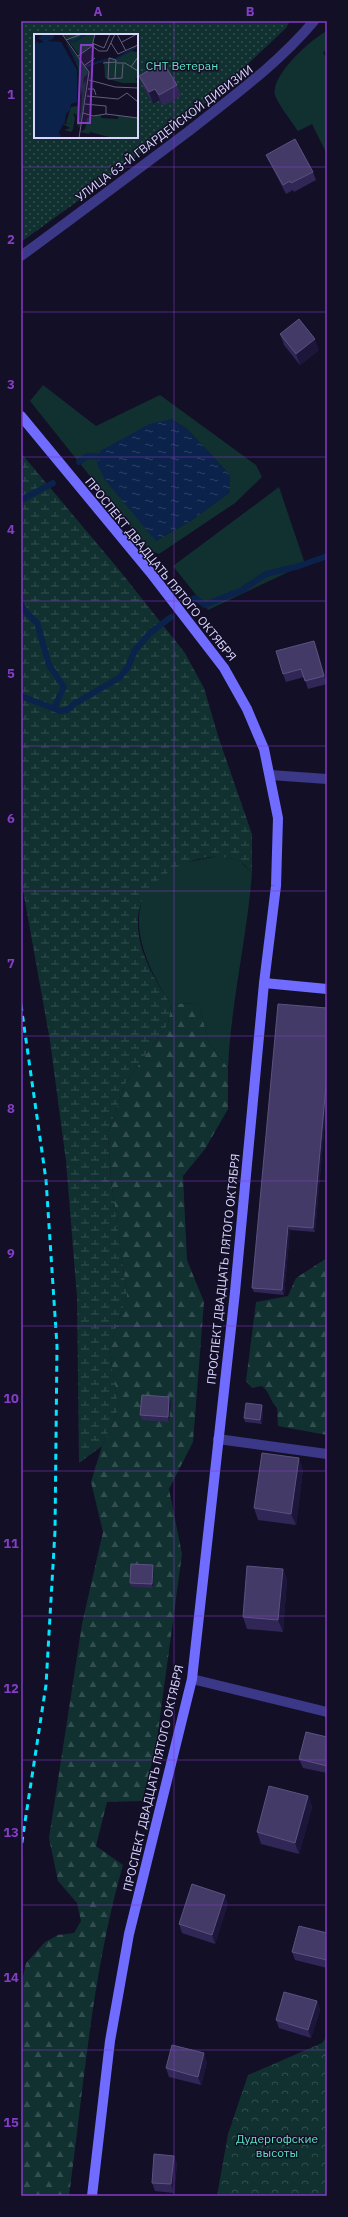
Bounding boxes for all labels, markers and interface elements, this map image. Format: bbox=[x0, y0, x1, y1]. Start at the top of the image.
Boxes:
text: A bbox=[94, 3, 103, 20]
text: B bbox=[246, 3, 255, 20]
inset map bbox=[34, 34, 138, 138]
park label: СНТ Ветеран bbox=[146, 58, 218, 73]
street label: УЛИЦА 63-Й ГВАРДЕЙСКОЙ ДИВИЗИИ bbox=[73, 61, 255, 205]
text: 1 bbox=[7, 86, 15, 103]
text: 2 bbox=[7, 231, 15, 248]
text: 3 bbox=[7, 376, 15, 393]
street label: ПРОСПЕКТ ДВАДЦАТЬ ПЯТОГО ОКТЯБРЯ bbox=[82, 474, 240, 664]
text: 4 bbox=[7, 521, 15, 538]
text: 5 bbox=[7, 665, 15, 682]
text: 6 bbox=[7, 810, 15, 827]
text: 7 bbox=[7, 955, 15, 972]
text: 8 bbox=[7, 1100, 15, 1117]
street label: ПРОСПЕКТ ДВАДЦАТЬ ПЯТОГО ОКТЯБРЯ bbox=[203, 1153, 243, 1385]
text: 9 bbox=[7, 1245, 15, 1262]
text: 10 bbox=[3, 1390, 19, 1407]
text: 11 bbox=[3, 1535, 19, 1552]
street label: ПРОСПЕКТ ДВАДЦАТЬ ПЯТОГО ОКТЯБРЯ bbox=[120, 1663, 186, 1893]
text: 12 bbox=[3, 1680, 19, 1697]
text: 13 bbox=[3, 1824, 19, 1841]
text: 14 bbox=[3, 1969, 19, 1986]
text: 15 bbox=[3, 2114, 19, 2131]
park label: Дудергофские высоты bbox=[236, 2131, 318, 2160]

